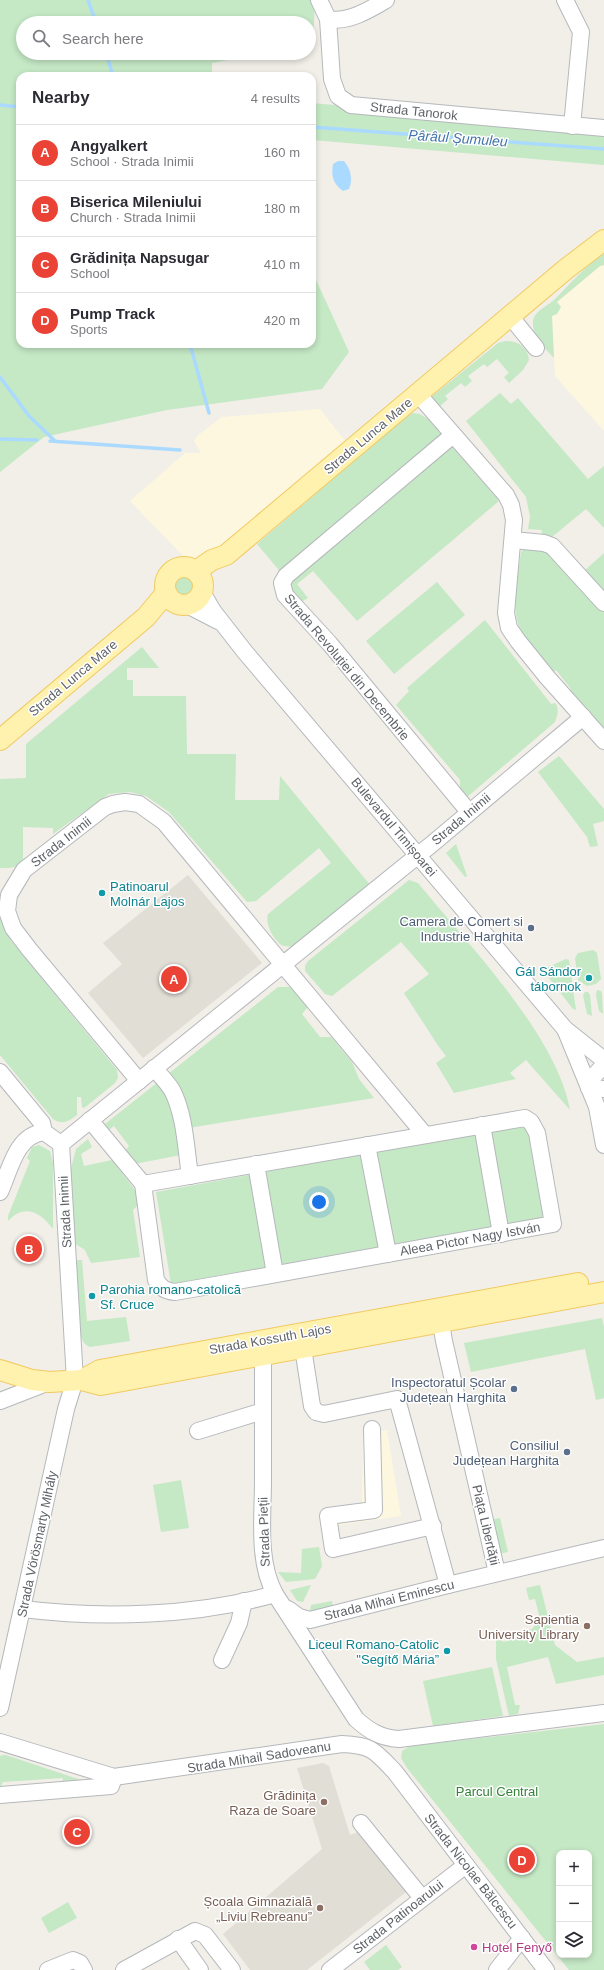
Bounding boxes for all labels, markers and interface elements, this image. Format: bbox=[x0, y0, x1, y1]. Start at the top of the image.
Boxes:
search box bbox=[16, 16, 316, 60]
icon: search bbox=[30, 27, 52, 49]
text: Search here bbox=[62, 30, 144, 47]
text: Nearby bbox=[32, 88, 90, 107]
text: 4 results bbox=[251, 91, 300, 106]
street label: Strada Tanorok bbox=[369, 99, 459, 123]
water label: Pârâul Șumuleu bbox=[408, 127, 508, 149]
text: Angyalkert bbox=[70, 137, 148, 154]
text: A bbox=[40, 145, 50, 160]
text: 160 m bbox=[264, 145, 300, 160]
text: School · Strada Inimii bbox=[70, 154, 194, 169]
text: Biserica Mileniului bbox=[70, 193, 202, 210]
text: B bbox=[40, 201, 50, 216]
text: 180 m bbox=[264, 201, 300, 216]
text: Church · Strada Inimii bbox=[70, 210, 196, 225]
text: Grădinița Napsugar bbox=[70, 249, 209, 266]
text: C bbox=[40, 257, 50, 272]
text: 410 m bbox=[264, 257, 300, 272]
text: School bbox=[70, 266, 110, 281]
text: Pump Track bbox=[70, 305, 155, 322]
text: D bbox=[40, 313, 50, 328]
text: 420 m bbox=[264, 313, 300, 328]
text: Sports bbox=[70, 322, 108, 337]
street label: Strada Lunca Mare bbox=[321, 395, 415, 477]
street label: Strada Revoluției din Decembrie bbox=[281, 591, 413, 743]
street label: Strada Lunca Mare bbox=[26, 637, 120, 719]
street label: Bulevardul Timișoarei bbox=[348, 775, 440, 880]
street label: Strada Inimii bbox=[429, 790, 494, 848]
street label: Strada Inimii bbox=[28, 814, 94, 870]
place label: Patinoarul Molnár Lajos bbox=[110, 879, 185, 909]
marker: Patinoarul Molnár Lajos bbox=[97, 888, 107, 898]
place label: Camera de Comert si Industrie Harghita bbox=[399, 914, 524, 944]
marker: Camera de Comert si Industrie Harghita bbox=[526, 923, 536, 933]
pin: A bbox=[161, 964, 187, 994]
place label: Gál Sándor tábornok bbox=[515, 964, 582, 994]
marker: Gál Sándor tábornok bbox=[584, 973, 594, 983]
street label: Strada Inimii bbox=[56, 1175, 74, 1248]
your location bbox=[309, 1192, 329, 1212]
street label: Aleea Pictor Nagy István bbox=[399, 1219, 541, 1259]
pin: B bbox=[16, 1234, 42, 1264]
place label: Parohia romano-catolică Sf. Cruce bbox=[100, 1282, 242, 1312]
marker: Parohia romano-catolică Sf. Cruce bbox=[87, 1291, 97, 1301]
street label: Strada Kossuth Lajos bbox=[208, 1321, 333, 1357]
place label: Inspectoratul Școlar Județean Harghita bbox=[391, 1375, 507, 1405]
marker: Inspectoratul Școlar Județean Harghita bbox=[509, 1384, 519, 1394]
place label: Consiliul Județean Harghita bbox=[453, 1438, 560, 1468]
marker: Consiliul Județean Harghita bbox=[562, 1447, 572, 1457]
street label: Strada Vörösmarty Mihály bbox=[14, 1469, 60, 1619]
street label: Piața Libertății bbox=[469, 1483, 503, 1567]
street label: Strada Pieții bbox=[255, 1497, 273, 1567]
street label: Strada Mihai Eminescu bbox=[322, 1577, 456, 1623]
place label: Sapientia University Library bbox=[479, 1612, 580, 1642]
marker: Sapientia University Library bbox=[582, 1621, 592, 1631]
place label: Liceul Romano-Catolic "Segítő Mária” bbox=[308, 1637, 439, 1667]
marker: Liceul Romano-Catolic "Segítő Mária” bbox=[442, 1646, 452, 1656]
street label: Strada Mihail Sadoveanu bbox=[186, 1738, 332, 1776]
park label: Parcul Central bbox=[456, 1784, 538, 1799]
place label: Grădinița Raza de Soare bbox=[229, 1788, 317, 1818]
marker: Grădinița Raza de Soare bbox=[319, 1797, 329, 1807]
street label: Strada Nicolae Bălcescu bbox=[421, 1811, 521, 1931]
pin: C bbox=[64, 1817, 90, 1847]
pin: D bbox=[509, 1845, 535, 1875]
map controls bbox=[556, 1850, 592, 1958]
button: + bbox=[556, 1850, 592, 1886]
street label: Strada Patinoarului bbox=[350, 1877, 446, 1957]
button: − bbox=[556, 1886, 592, 1922]
place label: Școala Gimnazială „Liviu Rebreanu” bbox=[204, 1894, 313, 1924]
marker: Școala Gimnazială „Liviu Rebreanu” bbox=[315, 1903, 325, 1913]
button: layers bbox=[556, 1922, 592, 1958]
place label: Hotel Fenyő bbox=[482, 1940, 552, 1955]
marker: Hotel Fenyő bbox=[469, 1942, 479, 1952]

